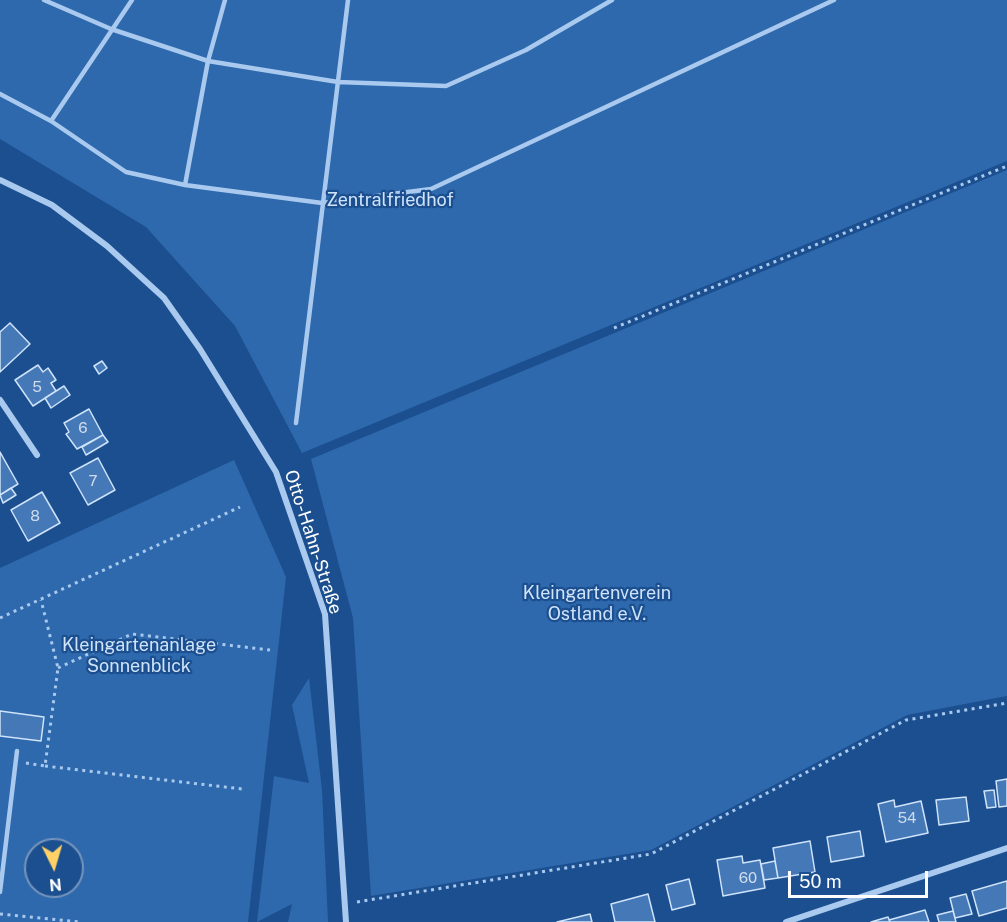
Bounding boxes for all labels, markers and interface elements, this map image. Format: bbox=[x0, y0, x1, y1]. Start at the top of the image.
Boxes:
park label: Zentralfriedhof bbox=[326, 189, 454, 211]
house number: 5 bbox=[32, 378, 42, 396]
house number: 6 bbox=[78, 419, 88, 437]
street label: Otto-Hahn-Straße bbox=[280, 467, 346, 617]
house number: 7 bbox=[88, 472, 98, 490]
house number: 8 bbox=[30, 507, 40, 525]
park label: Kleingartenverein Ostland e.V. bbox=[523, 582, 671, 624]
park label: Kleingartenanlage Sonnenblick bbox=[62, 634, 216, 676]
house number: 54 bbox=[897, 809, 917, 827]
north arrow bbox=[24, 838, 84, 898]
scale bar bbox=[791, 859, 930, 897]
house number: 60 bbox=[739, 869, 757, 887]
text: 50 m bbox=[799, 871, 842, 892]
text: N bbox=[48, 874, 63, 894]

